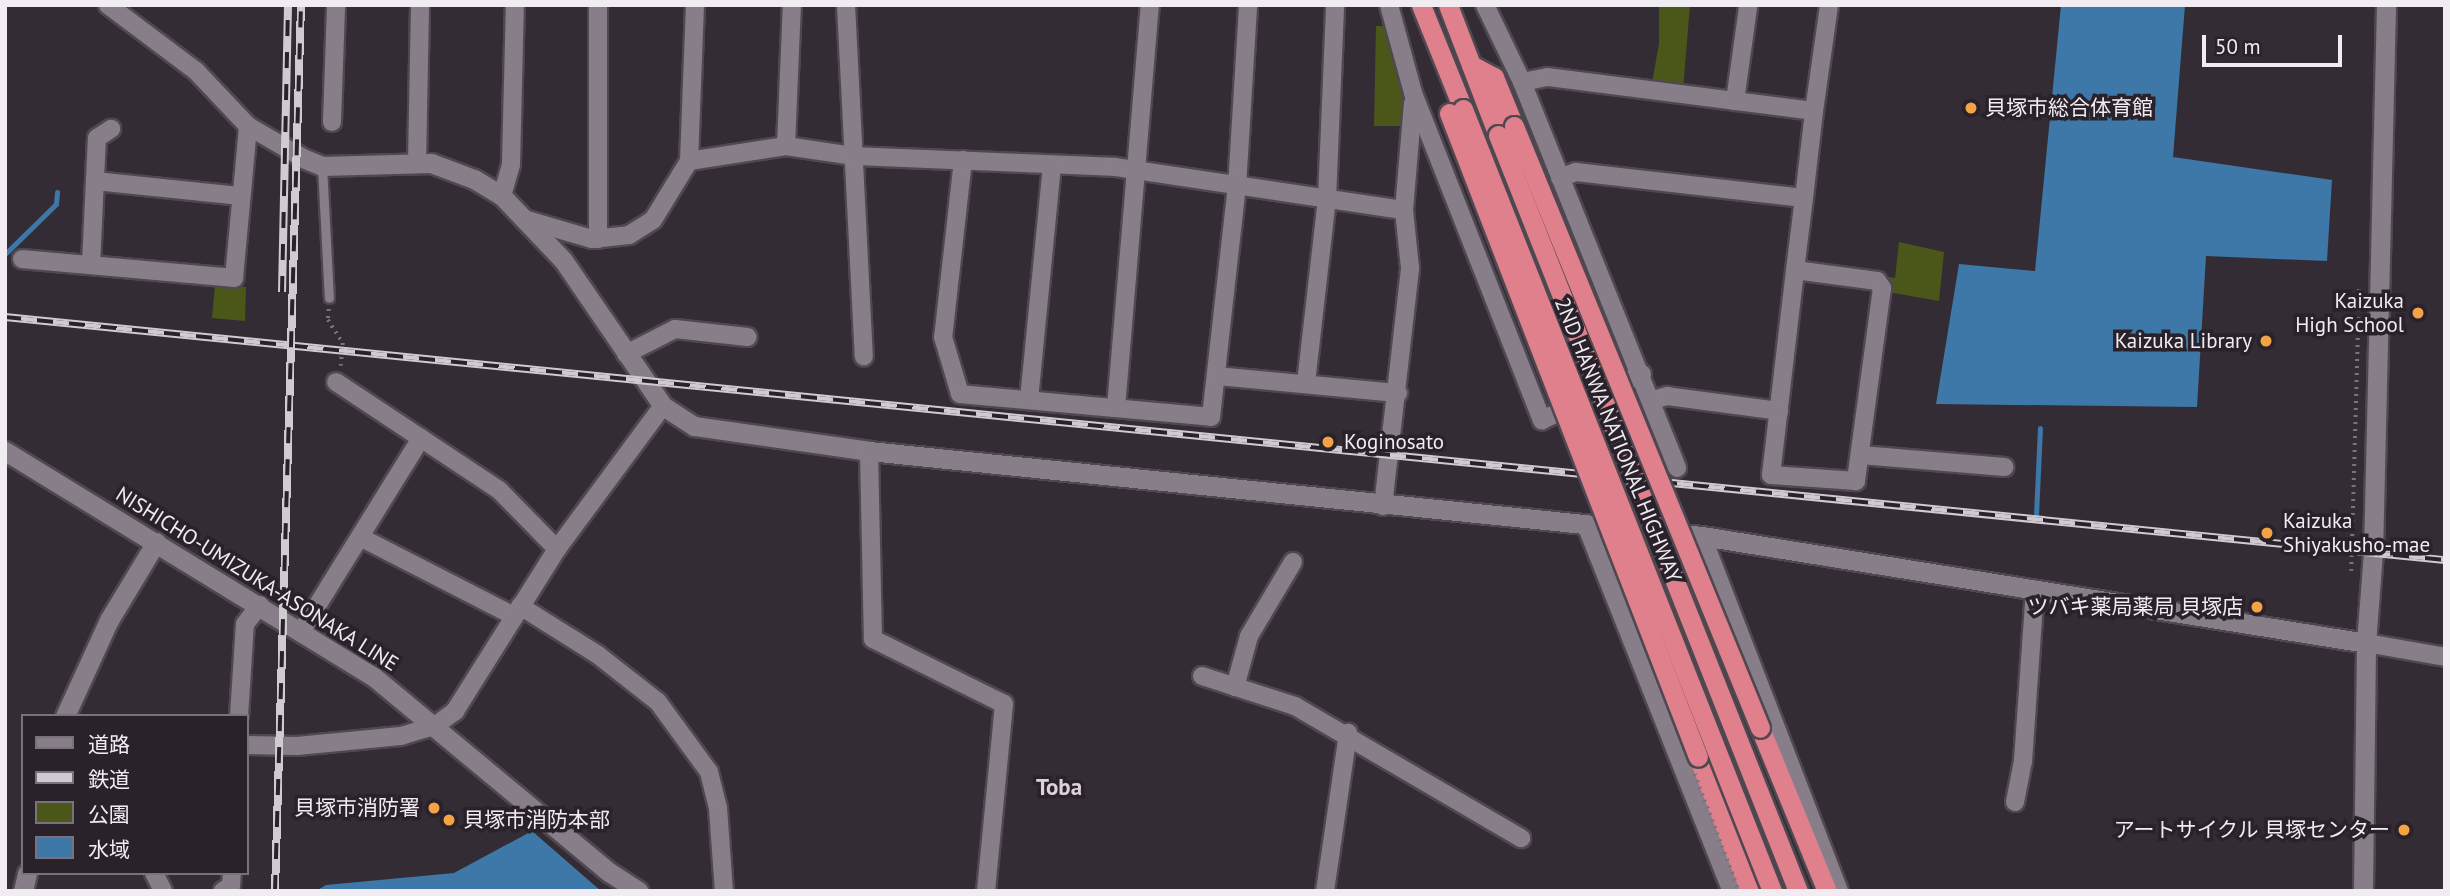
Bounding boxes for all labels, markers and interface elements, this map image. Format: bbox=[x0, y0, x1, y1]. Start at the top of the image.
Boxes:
scale bar bbox=[2205, 21, 2345, 65]
text: 50 m bbox=[2215, 33, 2261, 60]
place label: 貝塚市総合体育館 bbox=[1985, 95, 2153, 121]
marker: 貝塚市総合体育館 bbox=[1963, 100, 1979, 116]
place label: Kaizuka High School bbox=[2295, 288, 2404, 338]
street label: 2ND HANWA NATIONAL HIGHWAY bbox=[1549, 293, 1687, 587]
marker: Kaizuka High School bbox=[2410, 305, 2426, 321]
place label: Kaizuka Library bbox=[2115, 328, 2252, 354]
marker: Kaizuka Library bbox=[2258, 333, 2274, 349]
place label: Koginosato bbox=[1344, 429, 1444, 455]
marker: Koginosato bbox=[1318, 432, 1338, 452]
street label: NISHICHO-UMIZUKA-ASONAKA LINE bbox=[111, 481, 403, 677]
place label: Kaizuka Shiyakusho-mae bbox=[2283, 508, 2430, 558]
marker: Kaizuka Shiyakusho-mae bbox=[2257, 523, 2277, 543]
place label: ツバキ薬局薬局 貝塚店 bbox=[2027, 594, 2243, 620]
marker: ツバキ薬局薬局 貝塚店 bbox=[2249, 599, 2265, 615]
legend bbox=[21, 714, 248, 875]
text: 道路 bbox=[88, 731, 130, 758]
text: 鉄道 bbox=[88, 766, 130, 793]
district label: Toba bbox=[1036, 773, 1082, 801]
place label: 貝塚市消防署 bbox=[294, 795, 420, 821]
marker: 貝塚市消防署 bbox=[426, 800, 442, 816]
text: 公園 bbox=[88, 801, 130, 828]
place label: 貝塚市消防本部 bbox=[463, 807, 610, 833]
marker: 貝塚市消防本部 bbox=[441, 812, 457, 828]
place label: アートサイクル 貝塚センター bbox=[2113, 817, 2390, 843]
marker: アートサイクル 貝塚センター bbox=[2396, 822, 2412, 838]
text: 水域 bbox=[88, 836, 130, 863]

